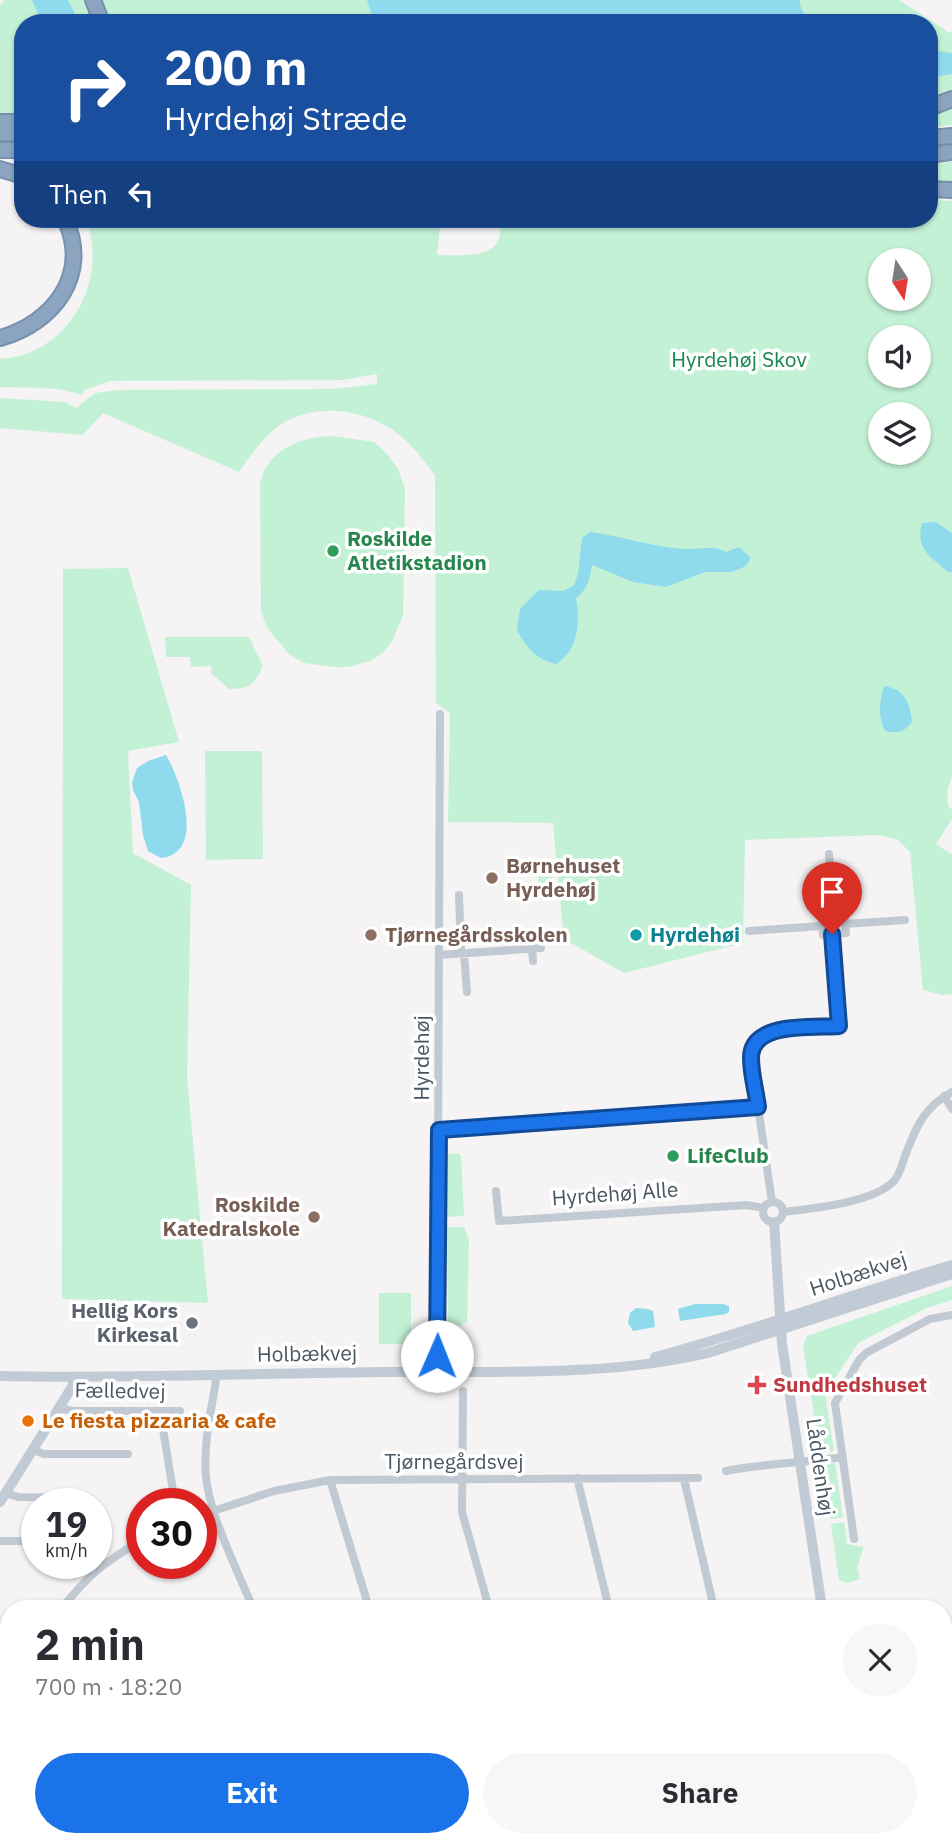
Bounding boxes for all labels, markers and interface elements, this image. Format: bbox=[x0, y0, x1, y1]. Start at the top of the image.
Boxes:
text: 200 m bbox=[164, 35, 308, 98]
icon: right bbox=[49, 42, 140, 133]
text: Hyrdehøj Stræde bbox=[164, 97, 407, 139]
icon: left bbox=[122, 175, 160, 213]
text: Then bbox=[49, 177, 108, 211]
north arrow bbox=[868, 248, 931, 312]
map controls bbox=[868, 248, 931, 465]
button: sound bbox=[868, 325, 931, 388]
park label: Hyrdehøj Skov bbox=[671, 345, 807, 373]
button: layers bbox=[868, 402, 931, 465]
place label: Roskilde Atletikstadion bbox=[347, 524, 487, 576]
marker: Roskilde Atletikstadion bbox=[325, 543, 341, 559]
place label: Børnehuset Hyrdehøj bbox=[506, 851, 620, 903]
pin bbox=[802, 862, 862, 934]
marker: Børnehuset Hyrdehøj bbox=[484, 870, 500, 886]
icon: arrive bbox=[813, 873, 851, 911]
place label: Tjørnegårdsskolen bbox=[385, 920, 568, 948]
place label: Hyrdehøi bbox=[650, 920, 740, 948]
marker: Tjørnegårdsskolen bbox=[363, 927, 379, 943]
marker: Hyrdehøi bbox=[628, 927, 644, 943]
street label: Hyrdehøj bbox=[407, 1015, 435, 1101]
place label: LifeClub bbox=[687, 1141, 769, 1169]
marker: LifeClub bbox=[665, 1148, 681, 1164]
street label: Hyrdehøj Alle bbox=[551, 1175, 679, 1211]
place label: Roskilde Katedralskole bbox=[163, 1190, 300, 1242]
marker: Roskilde Katedralskole bbox=[306, 1209, 322, 1225]
street label: Holbækvej bbox=[806, 1244, 910, 1302]
place label: Hellig Kors Kirkesal bbox=[71, 1296, 178, 1348]
marker: Hellig Kors Kirkesal bbox=[184, 1315, 200, 1331]
position arrow bbox=[400, 1319, 474, 1393]
street label: Holbækvej bbox=[257, 1338, 357, 1368]
place label: Sundhedshuset bbox=[773, 1370, 927, 1398]
street label: Fælledvej bbox=[74, 1375, 166, 1405]
marker: Sundhedshuset bbox=[747, 1375, 767, 1395]
place label: Le fiesta pizzaria & cafe bbox=[42, 1406, 277, 1434]
marker: Le fiesta pizzaria & cafe bbox=[20, 1413, 36, 1429]
street label: Låddenhøj bbox=[800, 1416, 842, 1518]
street label: Tjørnegårdsvej bbox=[384, 1447, 524, 1475]
speed limit sign: 30 bbox=[126, 1488, 217, 1579]
text: 19 bbox=[45, 1501, 88, 1547]
text: km/h bbox=[45, 1539, 88, 1562]
text: 2 min bbox=[35, 1617, 145, 1672]
button: close bbox=[843, 1623, 917, 1697]
text: 700 m · 18:20 bbox=[35, 1671, 182, 1701]
button: Exit bbox=[35, 1753, 469, 1833]
button: Share bbox=[483, 1753, 917, 1833]

